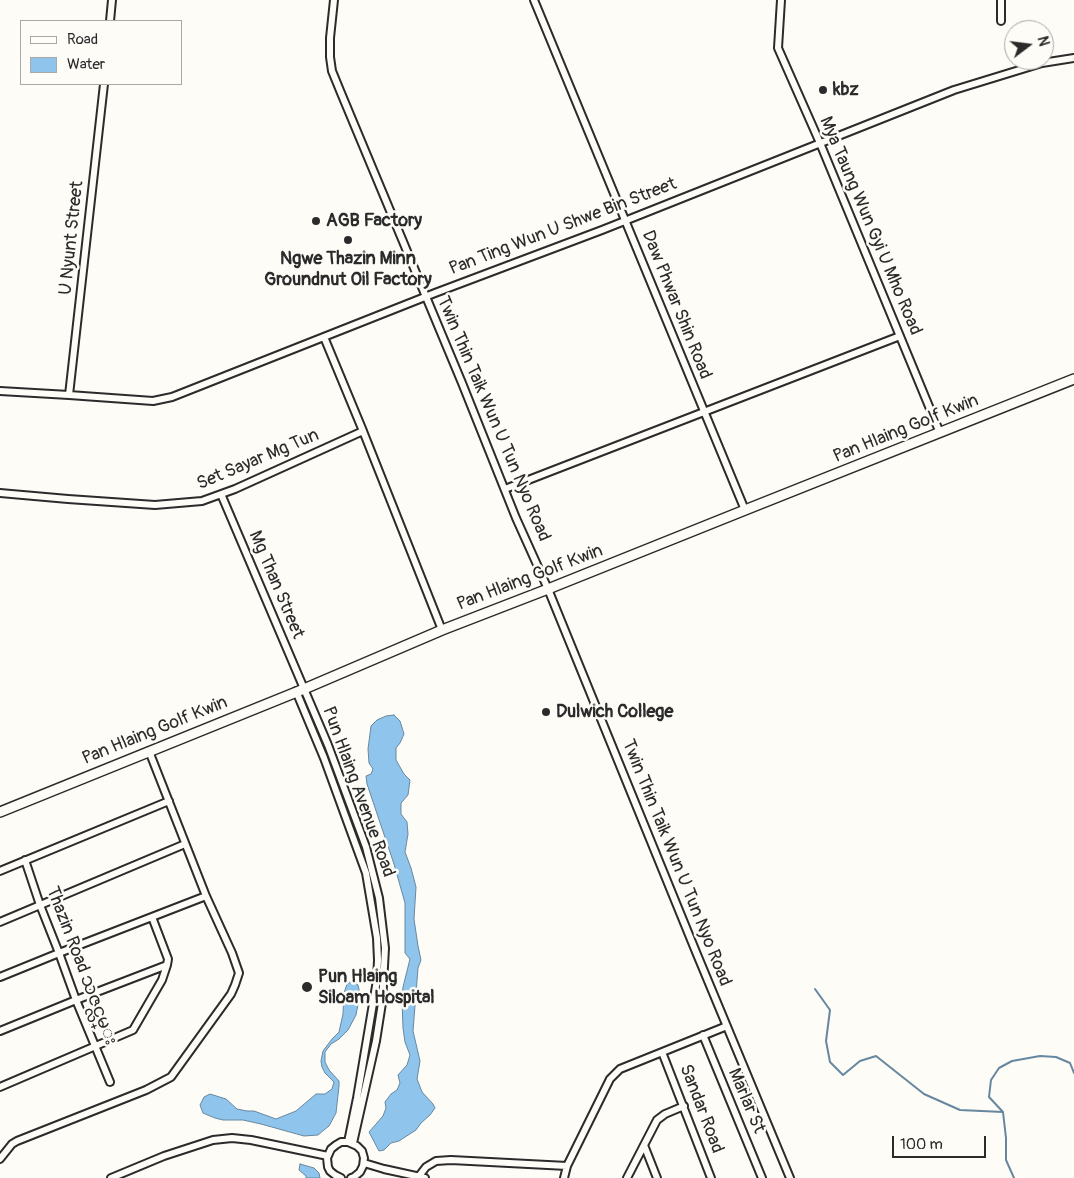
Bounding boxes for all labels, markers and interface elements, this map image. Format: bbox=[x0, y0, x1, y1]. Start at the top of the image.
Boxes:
legend bbox=[20, 20, 182, 85]
north arrow bbox=[1004, 20, 1054, 70]
text: Road bbox=[67, 30, 98, 49]
text: N bbox=[1034, 34, 1052, 48]
text: Water bbox=[67, 55, 105, 74]
place label: kbz bbox=[833, 79, 859, 101]
marker: kbz bbox=[817, 84, 829, 96]
street label: Mya Taung Wun Gyi U Mho Road bbox=[814, 113, 926, 339]
street label: Pan Ting Wun U Shwe Bin Street bbox=[446, 174, 680, 280]
street label: U Nyunt Street bbox=[55, 180, 89, 296]
place label: AGB Factory bbox=[326, 210, 422, 232]
marker: AGB Factory bbox=[310, 215, 322, 227]
street label: Daw Phwar Shin Road bbox=[636, 227, 716, 383]
marker: Ngwe Thazin Minn Groundnut Oil Factory bbox=[342, 234, 354, 246]
place label: Ngwe Thazin Minn Groundnut Oil Factory bbox=[264, 248, 432, 290]
street label: Twin Thin Taik Wun U Tun Nyo Road bbox=[431, 293, 555, 545]
street label: Pan Hlaing Golf Kwin bbox=[830, 390, 982, 468]
street label: Set Sayar Mg Tun bbox=[194, 425, 322, 495]
street label: Mg Than Street bbox=[244, 528, 308, 642]
street label: Pan Hlaing Golf Kwin bbox=[454, 540, 606, 616]
street label: Pan Hlaing Golf Kwin bbox=[79, 692, 231, 770]
place label: Dulwich College bbox=[556, 701, 673, 723]
street label: Pun Hlaing Avenue Road bbox=[317, 704, 399, 880]
marker: Dulwich College bbox=[540, 706, 552, 718]
street label: Twin Thin Taik Wun U Tun Nyo Road bbox=[617, 737, 735, 989]
street label: Thazin Road သဇင္လမ္း bbox=[41, 884, 121, 1048]
place label: Pun Hlaing Siloam Hospital bbox=[318, 966, 435, 1009]
marker: Pun Hlaing Siloam Hospital bbox=[300, 980, 314, 994]
street label: Sandar Road bbox=[674, 1062, 728, 1156]
street label: Marlar St bbox=[723, 1065, 769, 1137]
scale bar bbox=[894, 1126, 988, 1158]
text: 100 m bbox=[900, 1135, 943, 1154]

